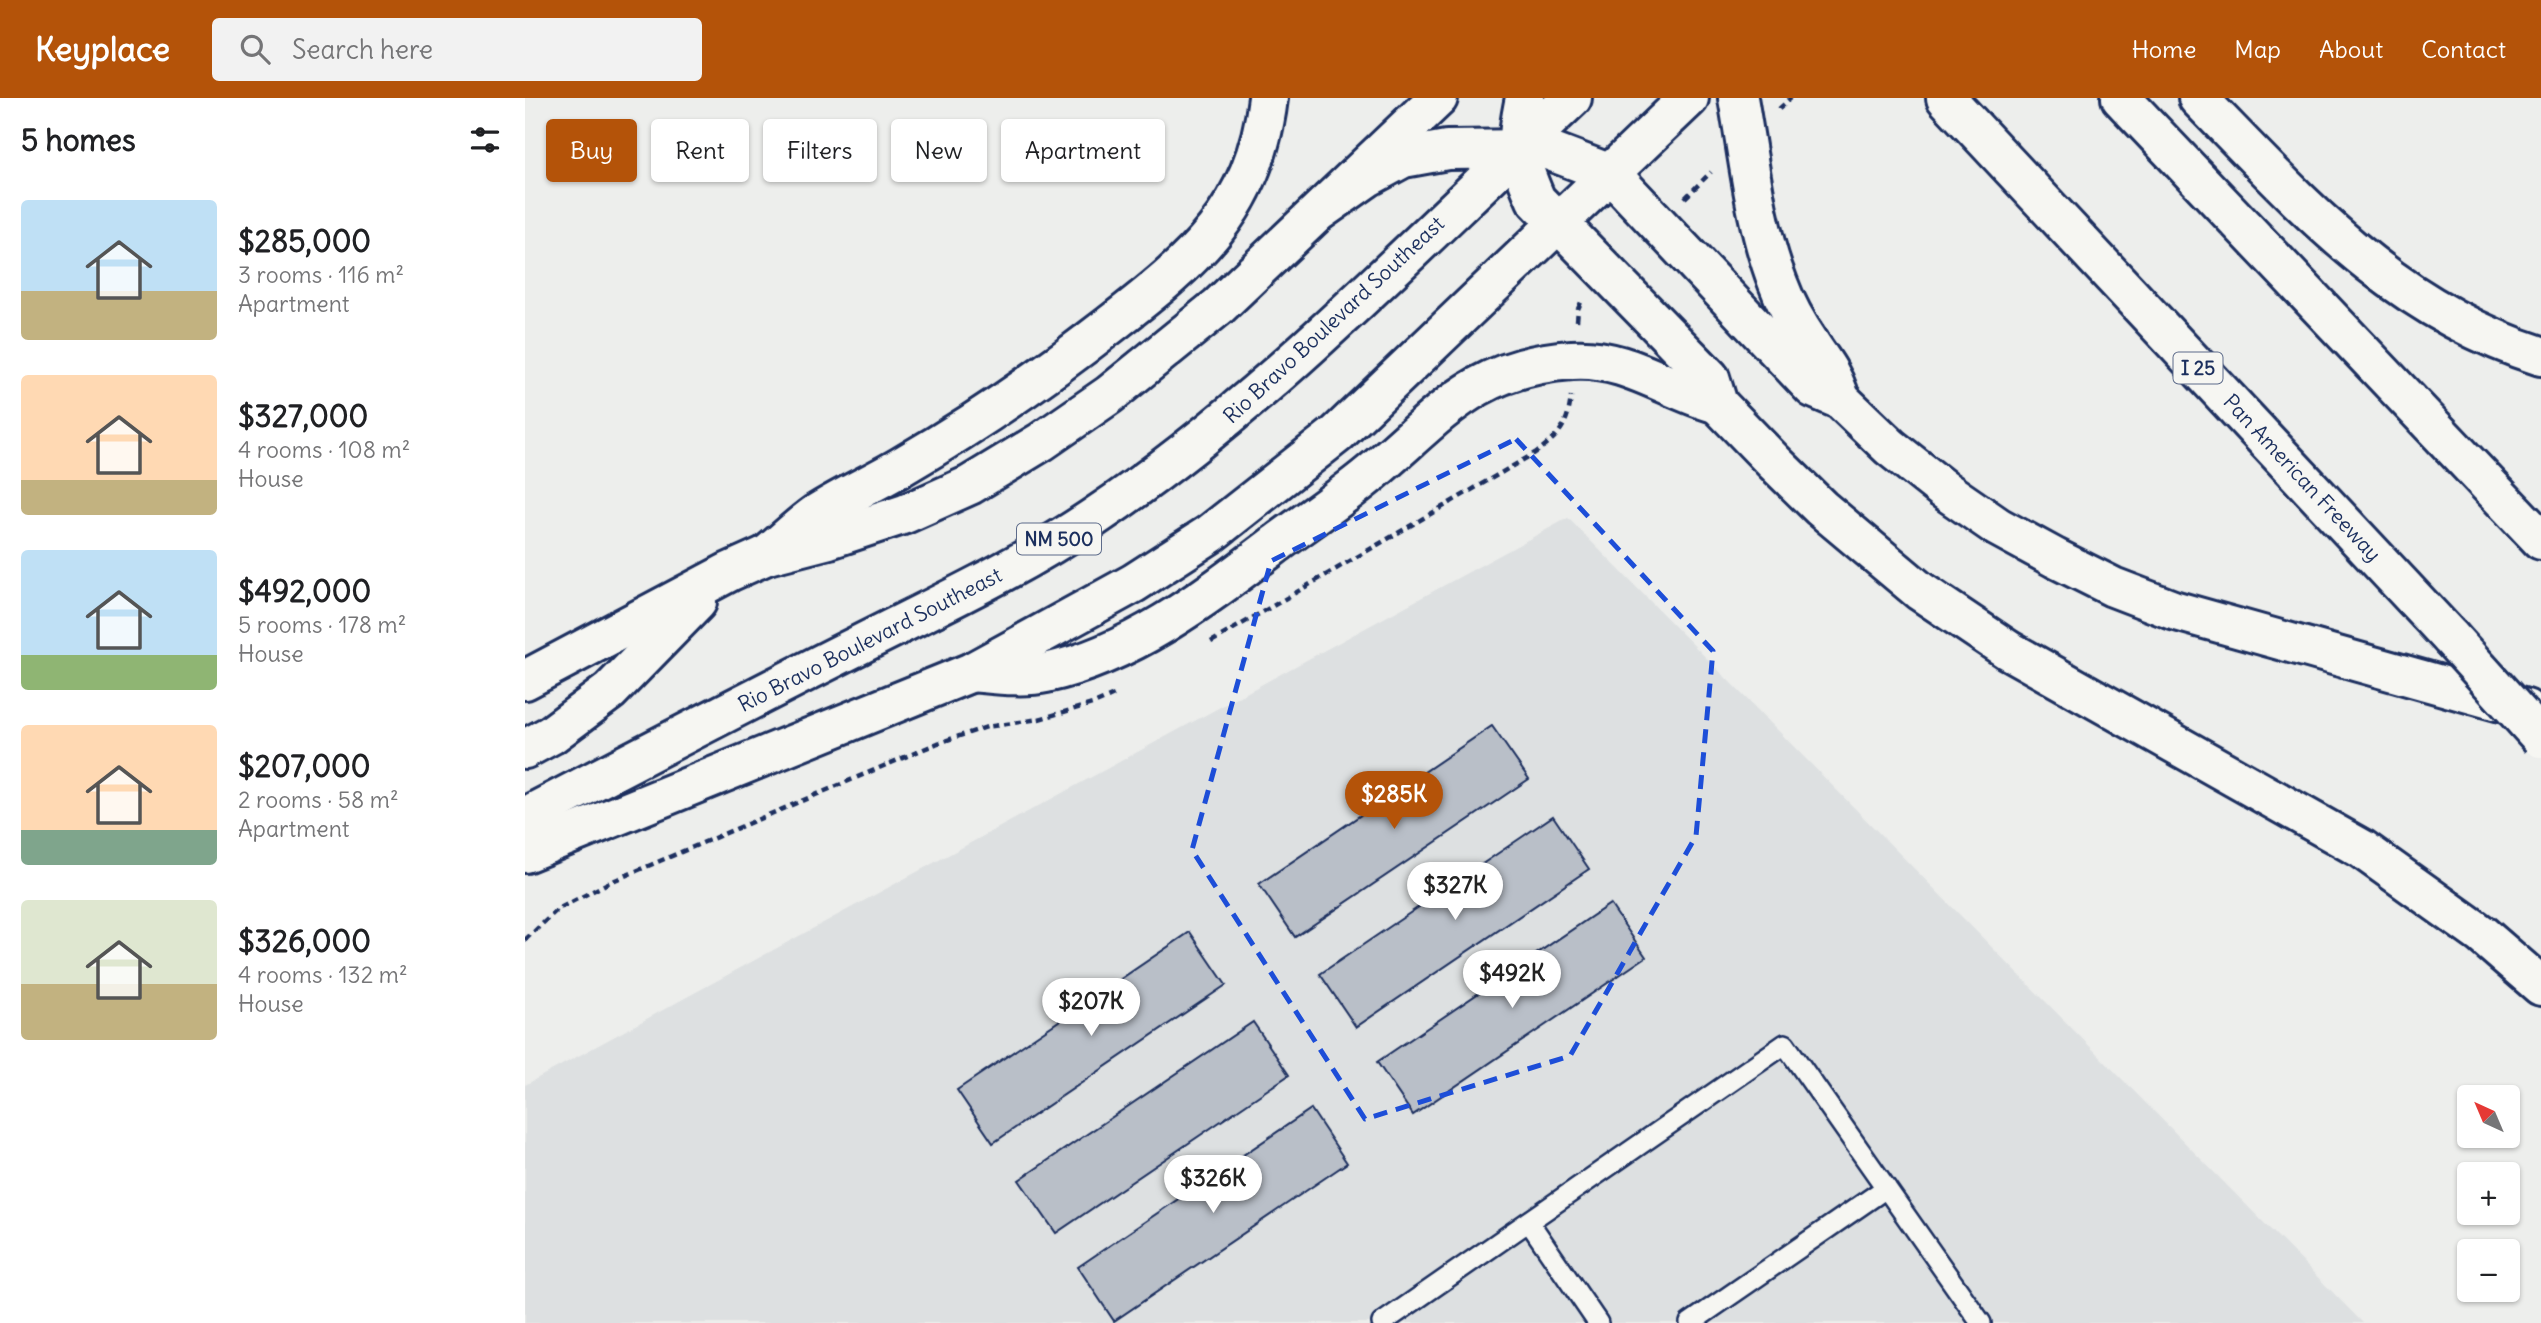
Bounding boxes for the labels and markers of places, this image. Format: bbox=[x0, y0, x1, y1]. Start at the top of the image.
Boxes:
pin: $285K bbox=[1345, 772, 1443, 831]
pin: $327K bbox=[1406, 862, 1504, 922]
pin: $492K bbox=[1463, 950, 1561, 1010]
pin: $207K bbox=[1042, 978, 1140, 1038]
pin: $326K bbox=[1164, 1156, 1262, 1215]

